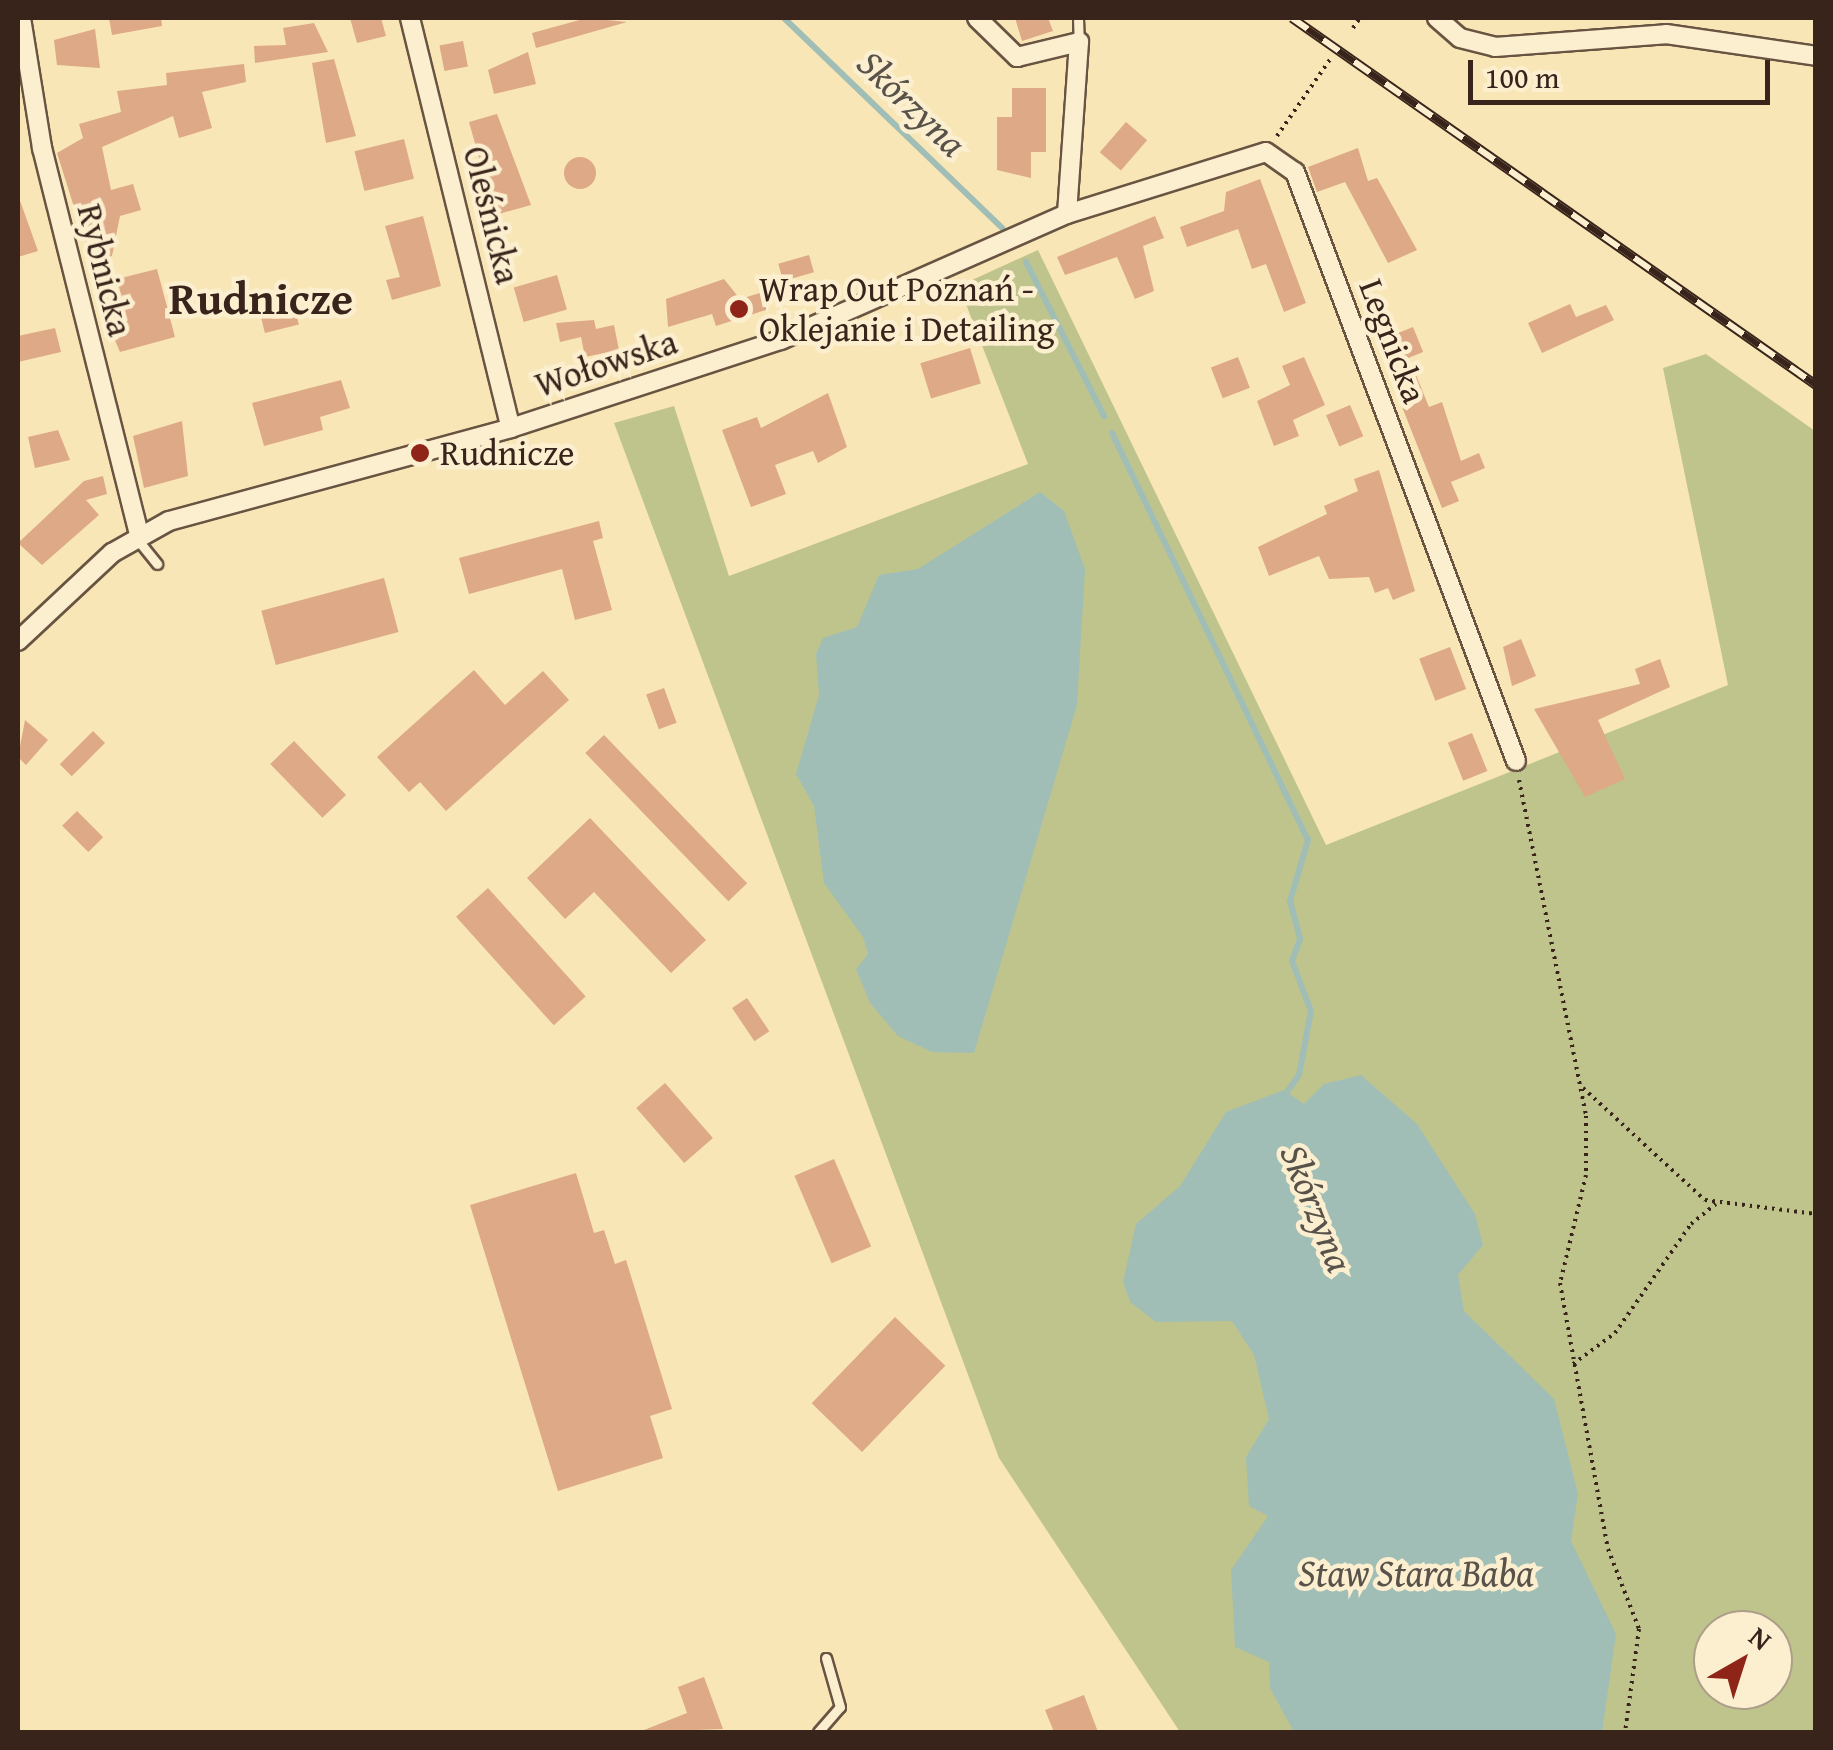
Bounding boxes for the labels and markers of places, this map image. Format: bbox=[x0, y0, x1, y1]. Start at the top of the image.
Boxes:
place label: Wrap Out Poznań - Oklejanie i Detailing bbox=[759, 268, 1055, 350]
marker: Wrap Out Poznań - Oklejanie i Detailing bbox=[728, 298, 750, 320]
place label: Rudnicze bbox=[440, 432, 574, 474]
marker: Rudnicze bbox=[409, 442, 431, 464]

